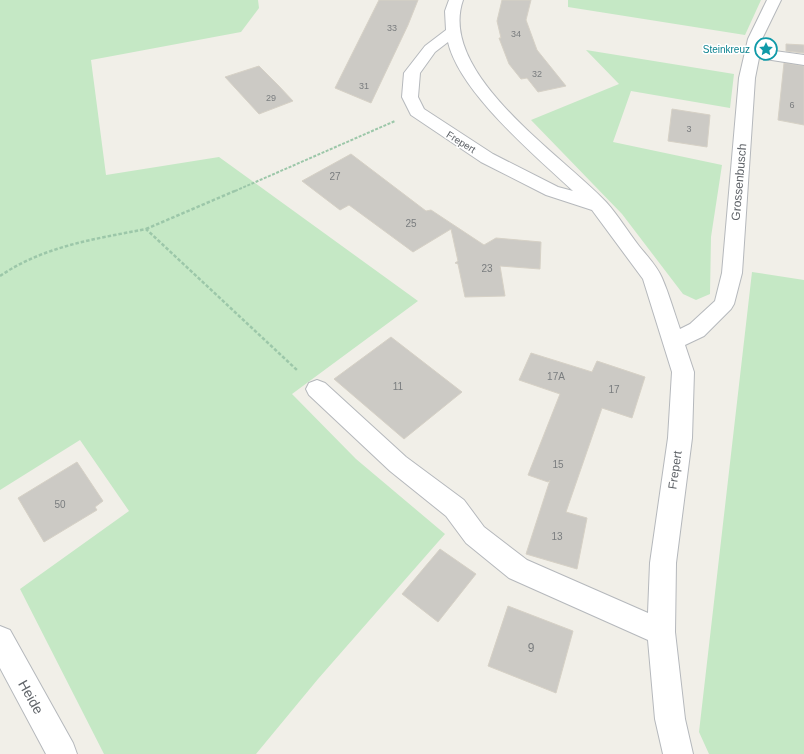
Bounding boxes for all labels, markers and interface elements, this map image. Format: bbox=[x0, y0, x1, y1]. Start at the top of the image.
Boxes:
house number: 33 bbox=[387, 23, 397, 33]
house number: 34 bbox=[511, 29, 521, 39]
place icon: Steinkreuz bbox=[753, 36, 779, 62]
place label: Steinkreuz bbox=[703, 44, 750, 55]
house number: 32 bbox=[532, 69, 542, 79]
house number: 31 bbox=[359, 81, 369, 91]
house number: 29 bbox=[266, 93, 276, 103]
house number: 6 bbox=[789, 100, 795, 110]
house number: 3 bbox=[686, 124, 692, 134]
street label: Frepert bbox=[444, 129, 478, 155]
street label: Grossenbusch bbox=[729, 143, 749, 221]
house number: 27 bbox=[329, 171, 341, 182]
house number: 25 bbox=[405, 218, 417, 229]
house number: 23 bbox=[481, 263, 493, 274]
house number: 17A bbox=[547, 371, 565, 382]
house number: 11 bbox=[393, 381, 404, 392]
house number: 17 bbox=[608, 384, 620, 395]
street label: Frepert bbox=[665, 449, 685, 490]
house number: 15 bbox=[552, 459, 564, 470]
house number: 50 bbox=[54, 499, 66, 510]
house number: 13 bbox=[551, 531, 563, 542]
house number: 9 bbox=[528, 641, 535, 655]
street label: Heide bbox=[15, 677, 47, 717]

